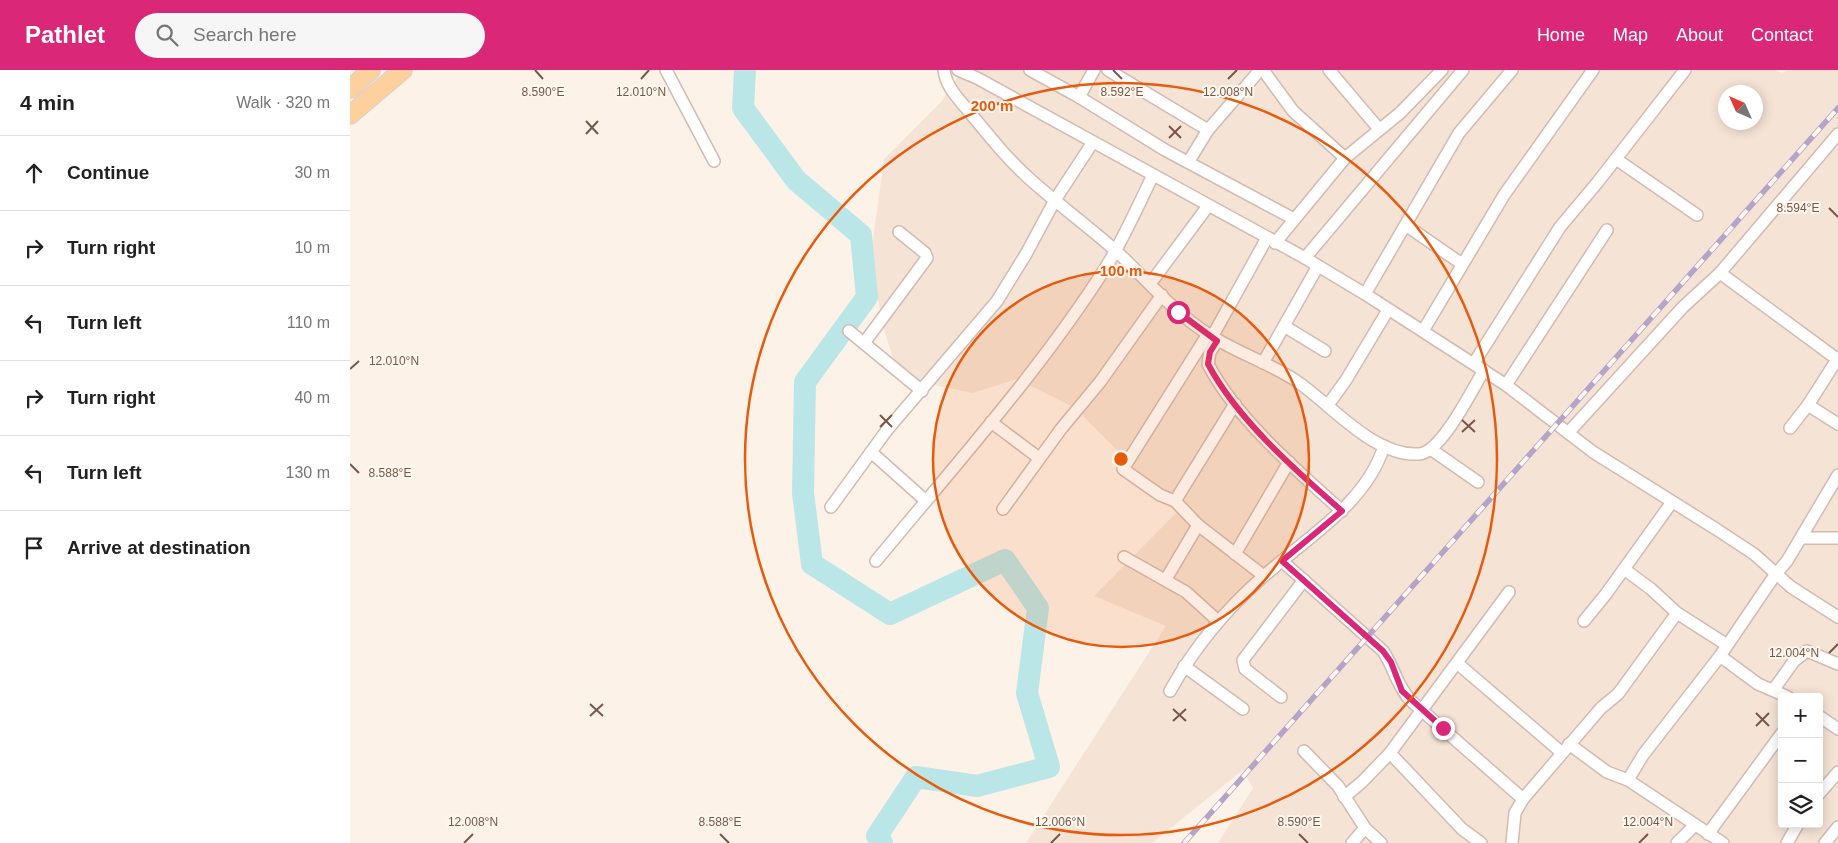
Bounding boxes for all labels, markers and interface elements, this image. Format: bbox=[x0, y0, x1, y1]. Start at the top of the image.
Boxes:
search box bbox=[135, 13, 485, 58]
text: Pathlet bbox=[25, 21, 105, 48]
icon: search bbox=[153, 21, 181, 49]
text: Search here bbox=[193, 24, 297, 45]
text: Home bbox=[1537, 25, 1585, 45]
text: Map bbox=[1613, 25, 1648, 45]
text: About bbox=[1676, 25, 1723, 45]
text: Contact bbox=[1751, 25, 1813, 45]
text: 8.590°E bbox=[522, 85, 564, 99]
text: 12.010°N bbox=[616, 85, 666, 99]
text: 8.592°E bbox=[1101, 85, 1143, 99]
text: 12.008°N bbox=[1203, 85, 1253, 99]
north arrow bbox=[1718, 85, 1763, 130]
text: 4 min bbox=[20, 91, 75, 114]
text: Walk · 320 m bbox=[236, 94, 330, 111]
text: 200 m bbox=[971, 97, 1013, 114]
icon: ahead bbox=[20, 159, 48, 187]
text: Continue bbox=[67, 162, 149, 183]
text: 30 m bbox=[294, 164, 330, 181]
text: 8.594°E bbox=[1777, 201, 1819, 215]
icon: right bbox=[20, 234, 48, 262]
text: Turn right bbox=[67, 237, 155, 258]
text: 10 m bbox=[294, 239, 330, 256]
text: 100 m bbox=[1100, 262, 1142, 279]
route start bbox=[1167, 301, 1190, 324]
icon: left bbox=[20, 309, 48, 337]
text: Turn left bbox=[67, 312, 142, 333]
text: 110 m bbox=[287, 314, 330, 331]
text: 12.010°N bbox=[369, 354, 419, 368]
icon: right bbox=[20, 384, 48, 412]
text: Turn right bbox=[67, 387, 155, 408]
text: 40 m bbox=[294, 389, 330, 406]
centre of rings bbox=[1112, 450, 1130, 468]
icon: left bbox=[20, 459, 48, 487]
text: Turn left bbox=[67, 462, 142, 483]
text: 130 m bbox=[286, 464, 330, 481]
text: 8.588°E bbox=[369, 466, 411, 480]
icon: arrive bbox=[20, 534, 48, 562]
text: Arrive at destination bbox=[67, 537, 251, 558]
text: 12.004°N bbox=[1769, 646, 1819, 660]
map controls bbox=[1778, 693, 1823, 828]
button: + bbox=[1778, 693, 1823, 738]
route end bbox=[1432, 717, 1455, 740]
button: − bbox=[1778, 738, 1823, 783]
button: layers bbox=[1778, 783, 1823, 828]
text: 12.008°N bbox=[448, 815, 498, 829]
text: 8.588°E bbox=[699, 815, 741, 829]
text: 12.006°N bbox=[1035, 815, 1085, 829]
text: 8.590°E bbox=[1278, 815, 1320, 829]
text: 12.004°N bbox=[1623, 815, 1673, 829]

